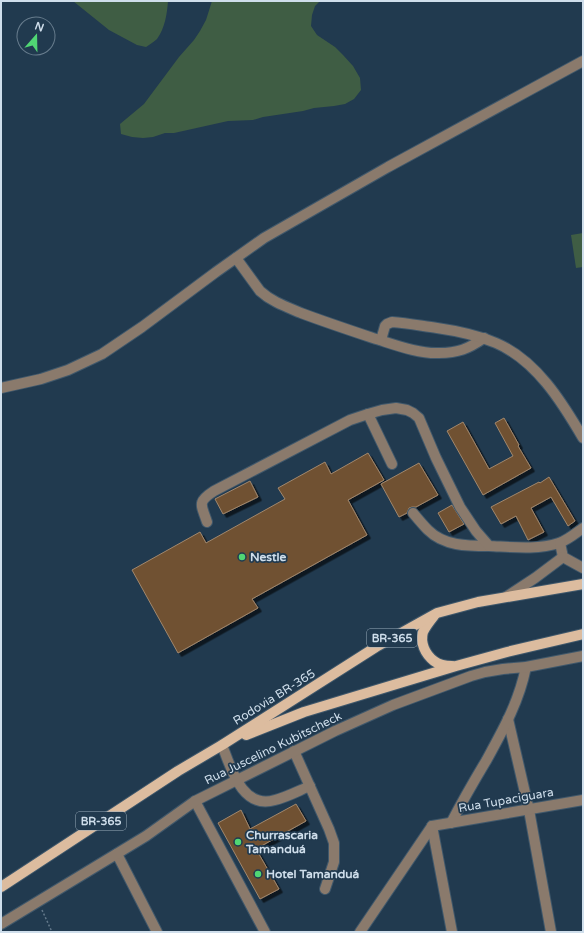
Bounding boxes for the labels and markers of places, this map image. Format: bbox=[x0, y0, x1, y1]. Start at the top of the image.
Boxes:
place label: Nestle bbox=[250, 550, 287, 564]
marker: Nestle bbox=[237, 552, 247, 562]
place label: Churrascaria Tamanduá bbox=[245, 828, 318, 856]
marker: Churrascaria Tamanduá bbox=[233, 837, 243, 847]
place label: Hotel Tamanduá bbox=[266, 867, 360, 881]
marker: Hotel Tamanduá bbox=[253, 869, 263, 879]

